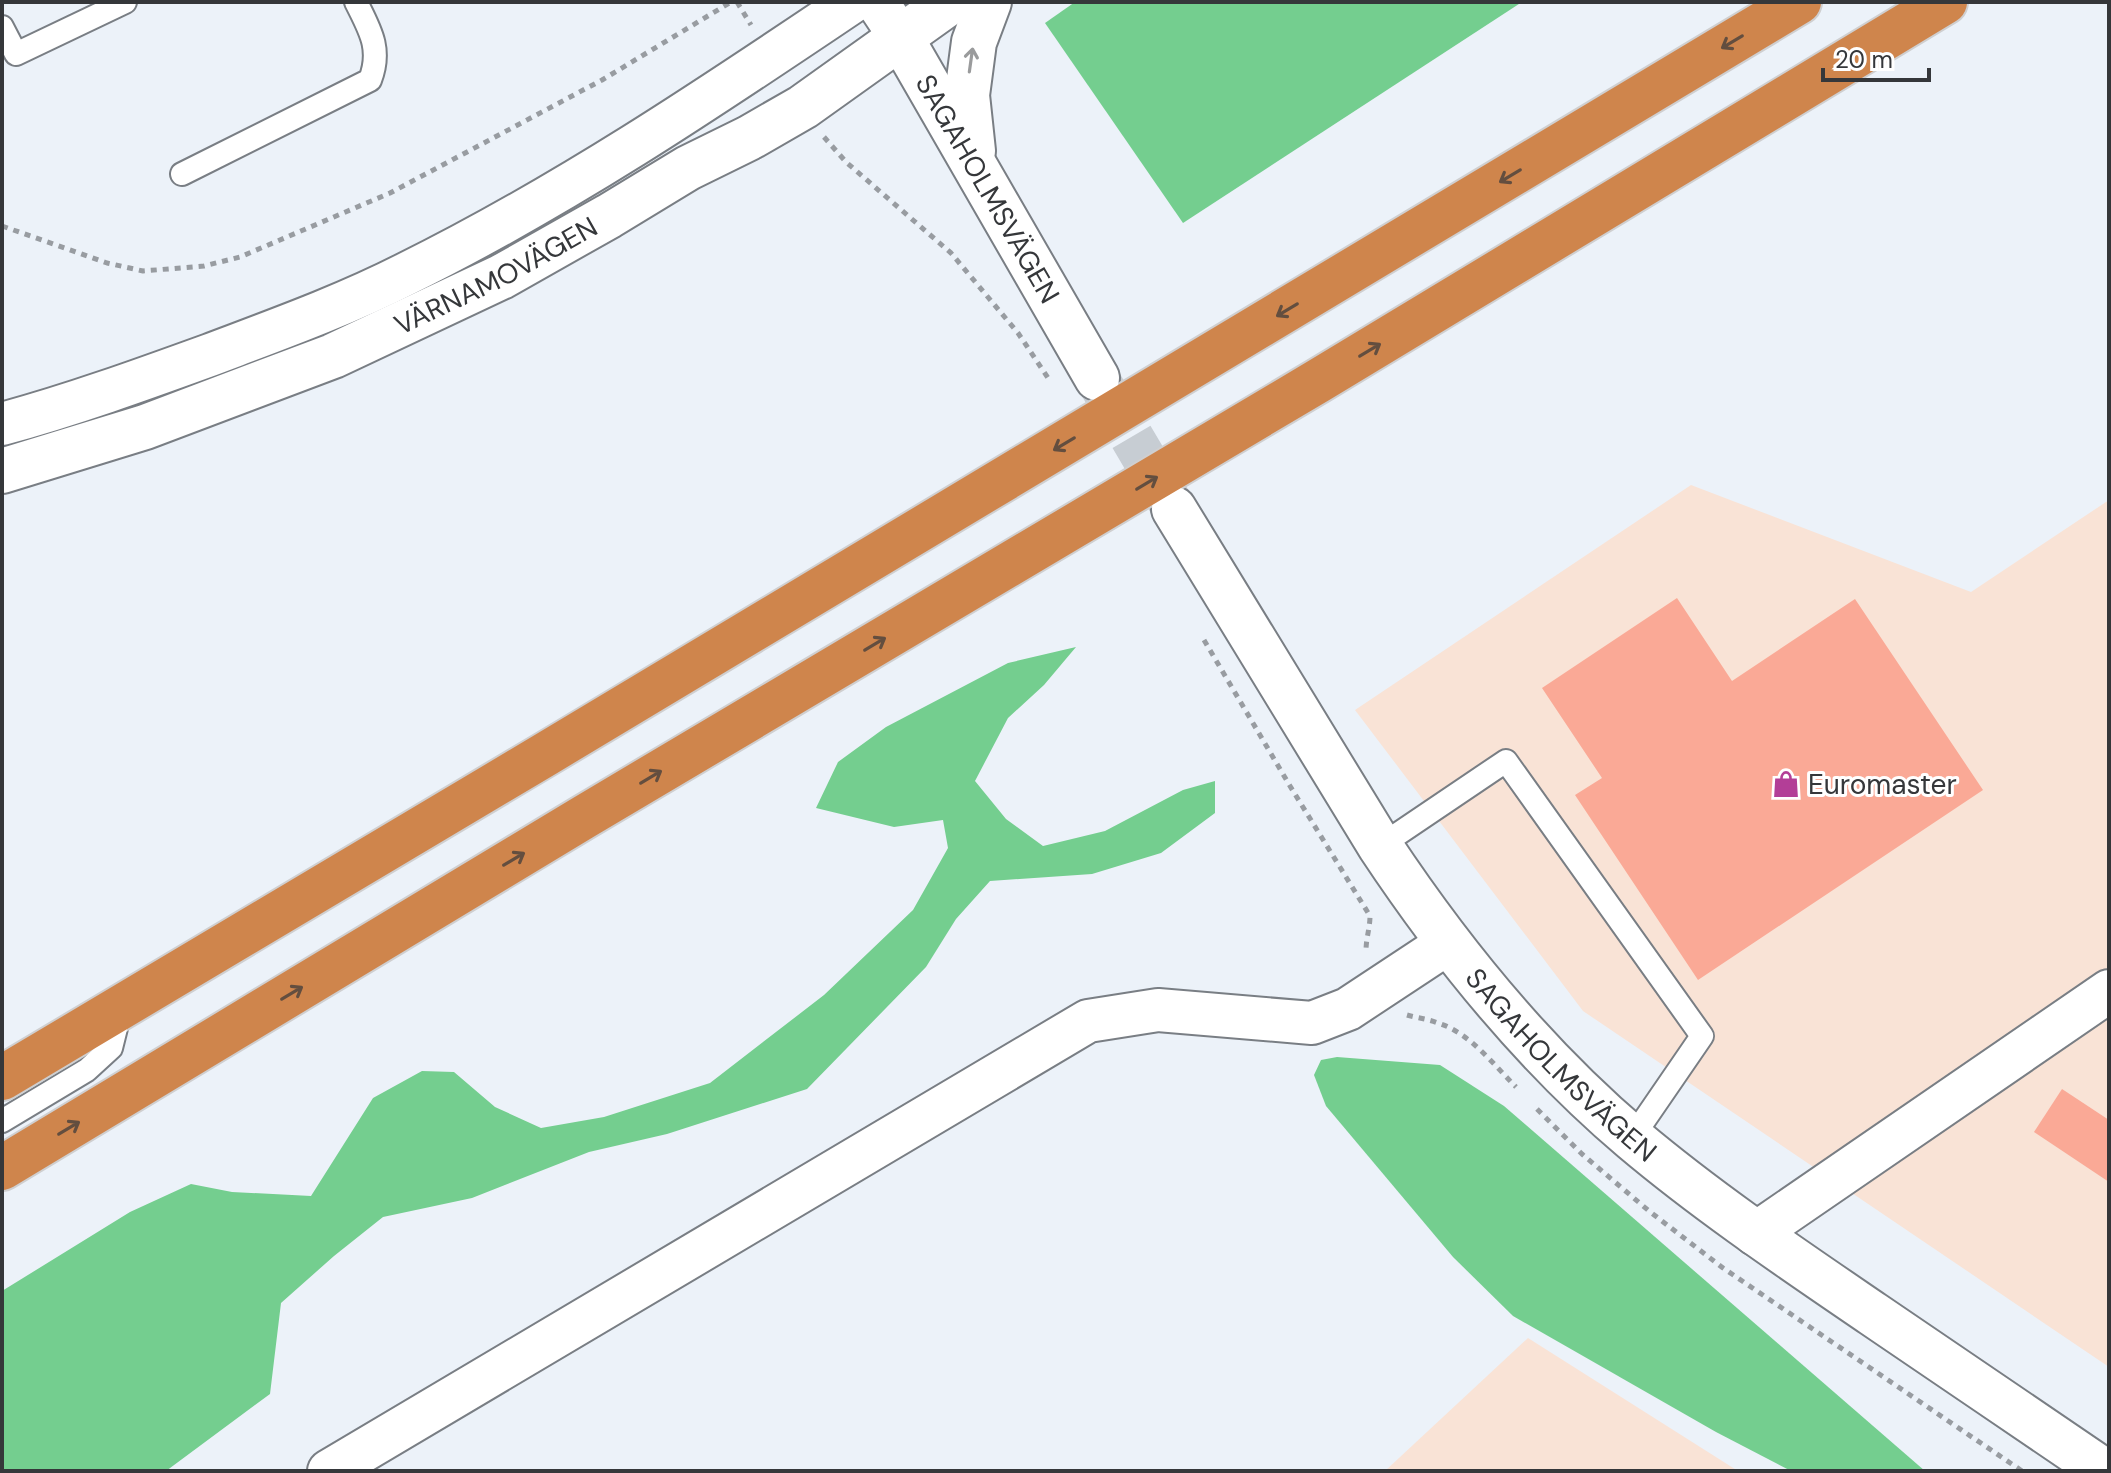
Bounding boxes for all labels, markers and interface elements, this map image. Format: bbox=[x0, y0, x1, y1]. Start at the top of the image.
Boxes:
scale bar bbox=[1823, 32, 1929, 82]
one-way arrow bbox=[1721, 34, 1744, 50]
text: 20 m bbox=[1835, 44, 1893, 75]
one-way arrow bbox=[964, 48, 979, 73]
street label: SAGAHOLMSVÄGEN bbox=[907, 68, 1068, 310]
one-way arrow bbox=[1499, 168, 1522, 184]
street label: VÄRNAMOVÄGEN bbox=[388, 208, 604, 344]
one-way arrow bbox=[1276, 302, 1299, 318]
one-way arrow bbox=[1358, 341, 1381, 357]
one-way arrow bbox=[1053, 436, 1076, 452]
one-way arrow bbox=[1134, 475, 1158, 490]
one-way arrow bbox=[863, 636, 886, 652]
place label: Euromaster bbox=[1808, 766, 1957, 803]
one-way arrow bbox=[639, 769, 662, 785]
shop icon: Euromaster bbox=[1771, 769, 1801, 799]
one-way arrow bbox=[502, 851, 525, 867]
street label: SAGAHOLMSVÄGEN bbox=[1457, 961, 1664, 1170]
one-way arrow bbox=[280, 985, 303, 1001]
one-way arrow bbox=[57, 1119, 80, 1135]

